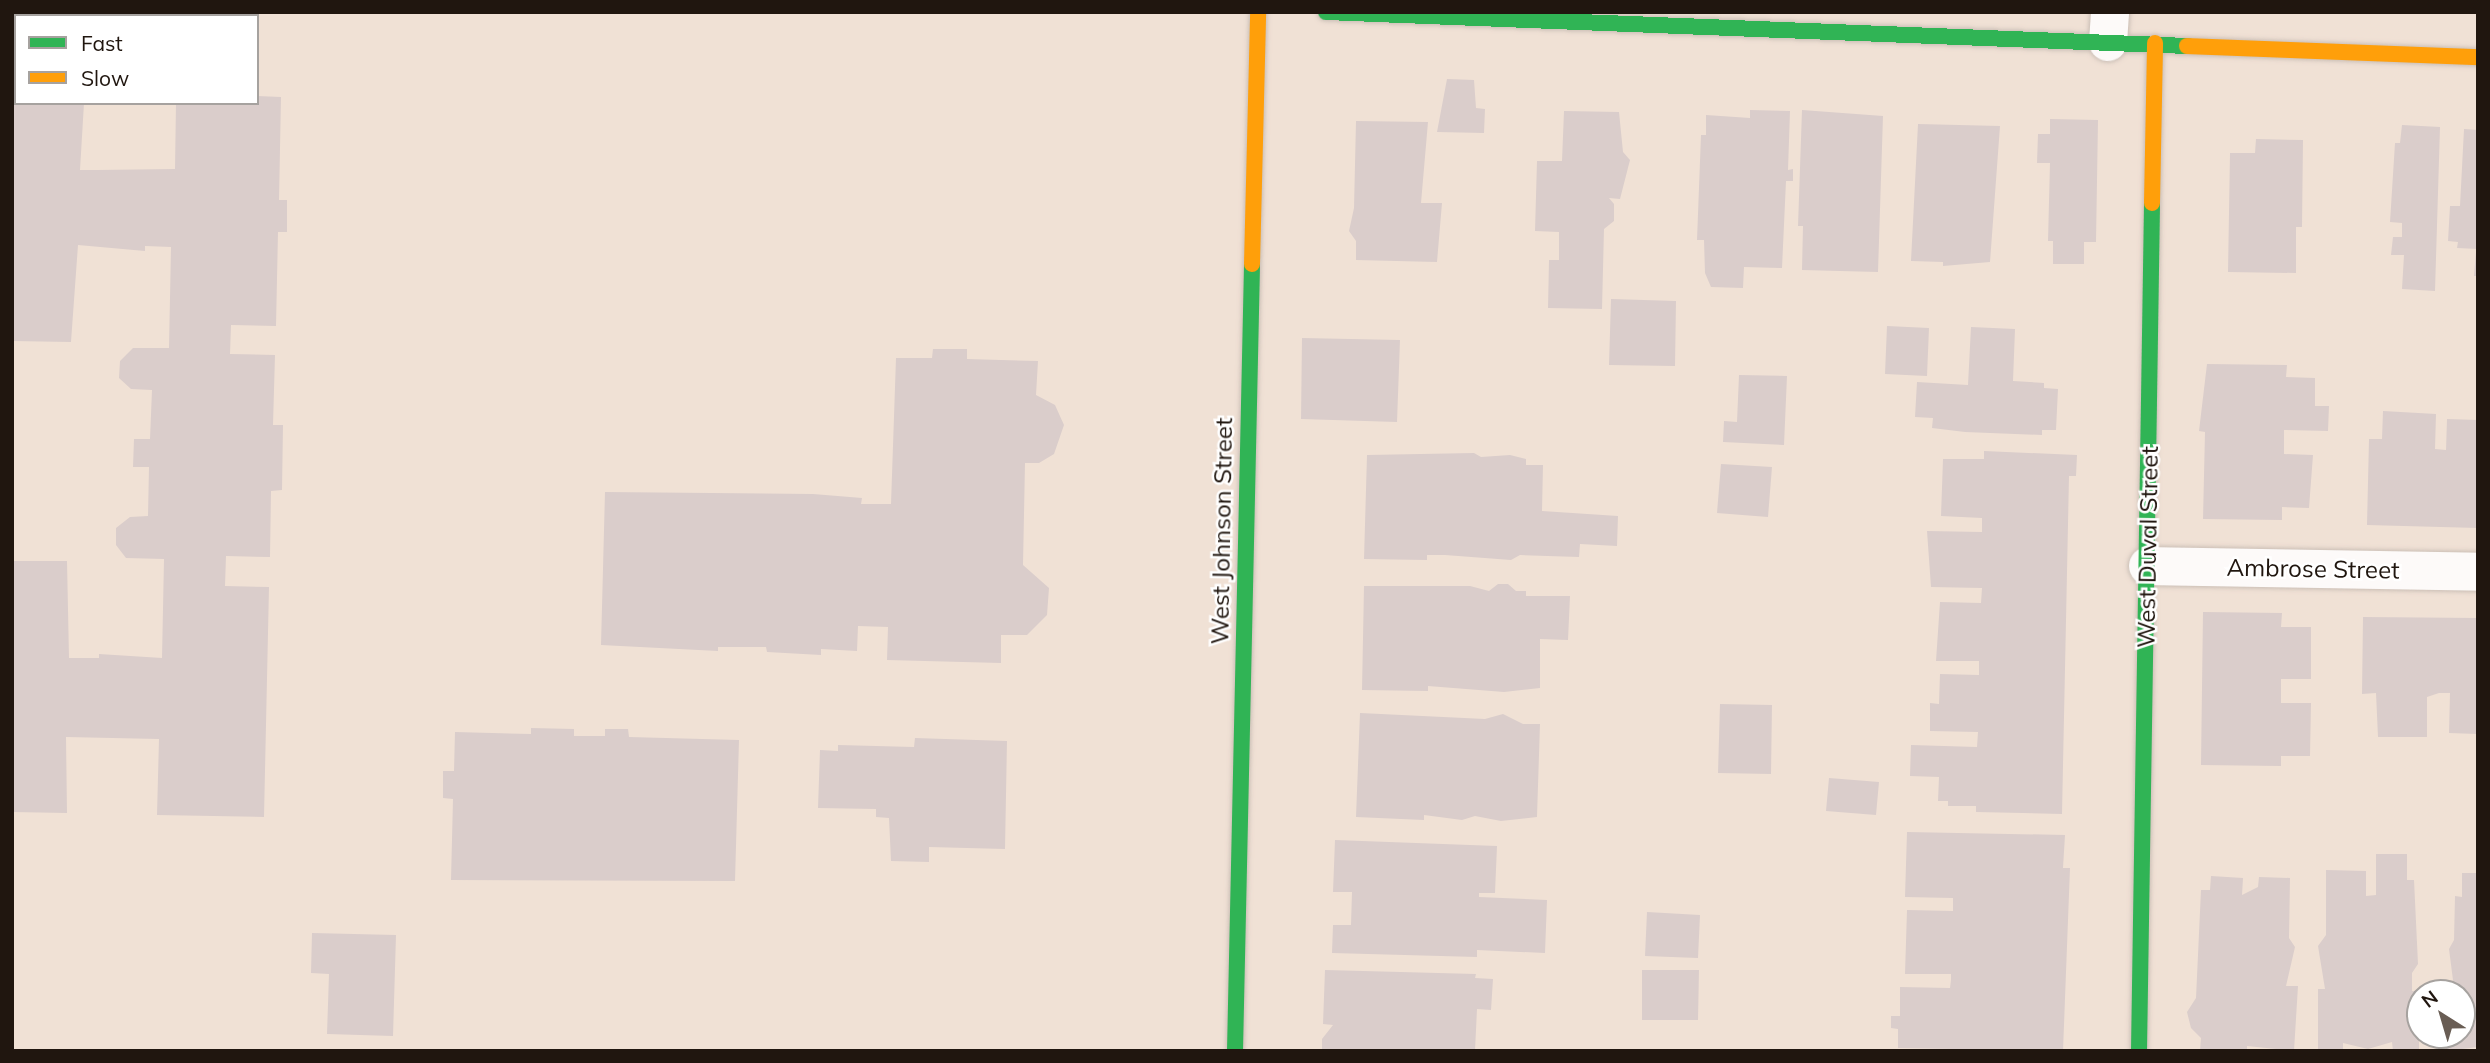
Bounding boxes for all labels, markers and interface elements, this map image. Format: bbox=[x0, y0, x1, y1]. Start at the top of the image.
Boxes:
legend bbox=[14, 14, 259, 105]
text: Fast bbox=[81, 30, 123, 56]
text: Slow bbox=[81, 65, 129, 91]
street label: West Johnson Street bbox=[1206, 417, 1238, 645]
street label: West Duval Street bbox=[2132, 446, 2164, 648]
street label: Ambrose Street bbox=[2226, 553, 2400, 585]
north arrow bbox=[2406, 979, 2476, 1049]
text: N bbox=[2417, 985, 2443, 1013]

